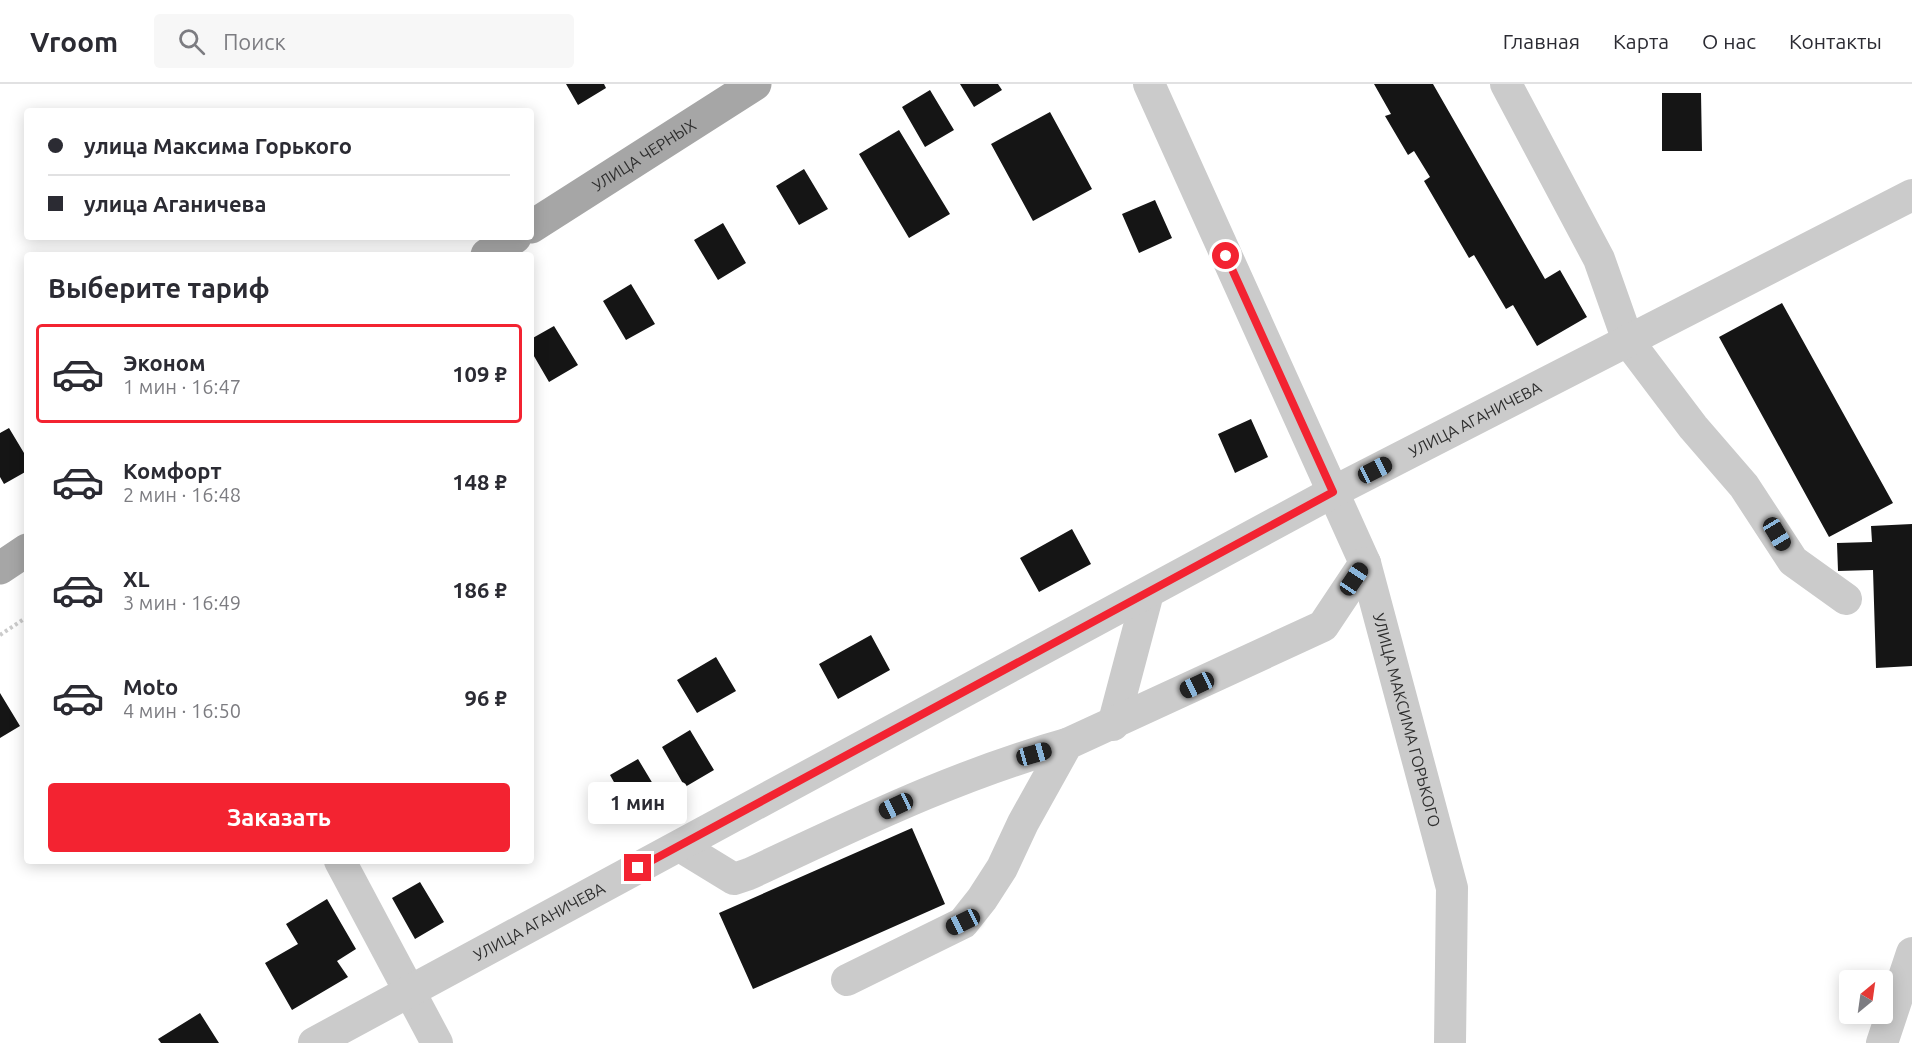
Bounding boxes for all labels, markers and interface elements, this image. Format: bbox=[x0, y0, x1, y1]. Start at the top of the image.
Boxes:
search box bbox=[154, 14, 574, 68]
icon: search bbox=[175, 25, 208, 58]
text: Vroom bbox=[30, 26, 118, 57]
text: Поиск bbox=[223, 29, 286, 54]
text: Главная bbox=[1503, 29, 1580, 53]
text: Карта bbox=[1613, 29, 1669, 53]
text: О нас bbox=[1702, 29, 1756, 53]
text: Контакты bbox=[1789, 29, 1882, 53]
street label: УЛИЦА ЧЕРНЫХ bbox=[589, 115, 699, 195]
text: улица Максима Горького bbox=[84, 133, 352, 158]
text: улица Аганичева bbox=[84, 191, 266, 216]
route start bbox=[1212, 242, 1239, 269]
text: Выберите тариф bbox=[48, 273, 270, 303]
icon: car bbox=[51, 347, 105, 401]
text: Эконом bbox=[123, 350, 205, 375]
text: 109 ₽ bbox=[452, 361, 507, 386]
text: 1 мин · 16:47 bbox=[123, 375, 241, 398]
street label: УЛИЦА АГАНИЧЕВА bbox=[1406, 377, 1545, 461]
car bbox=[1355, 454, 1395, 486]
icon: car bbox=[51, 455, 105, 509]
text: Комфорт bbox=[123, 458, 222, 483]
text: 148 ₽ bbox=[452, 469, 507, 494]
text: 2 мин · 16:48 bbox=[123, 483, 241, 506]
car bbox=[1760, 514, 1794, 554]
car bbox=[1336, 559, 1372, 599]
icon: car bbox=[51, 563, 105, 617]
text: XL bbox=[123, 566, 150, 591]
text: 186 ₽ bbox=[452, 577, 507, 602]
text: 3 мин · 16:49 bbox=[123, 591, 241, 614]
street label: УЛИЦА МАКСИМА ГОРЬКОГО bbox=[1370, 611, 1444, 829]
car bbox=[1177, 669, 1217, 701]
icon: car bbox=[51, 671, 105, 725]
text: Moto bbox=[123, 674, 178, 699]
text: 96 ₽ bbox=[465, 685, 507, 710]
text: 4 мин · 16:50 bbox=[123, 699, 241, 722]
car bbox=[1014, 740, 1054, 768]
callout: 1 мин bbox=[588, 781, 688, 823]
button: Заказать bbox=[48, 783, 510, 852]
car bbox=[876, 790, 916, 822]
text: 1 мин bbox=[610, 791, 665, 814]
route end bbox=[624, 854, 651, 881]
street label: УЛИЦА АГАНИЧЕВА bbox=[470, 878, 608, 964]
car bbox=[943, 906, 983, 938]
north arrow bbox=[1839, 970, 1893, 1024]
map controls bbox=[1839, 970, 1893, 1024]

